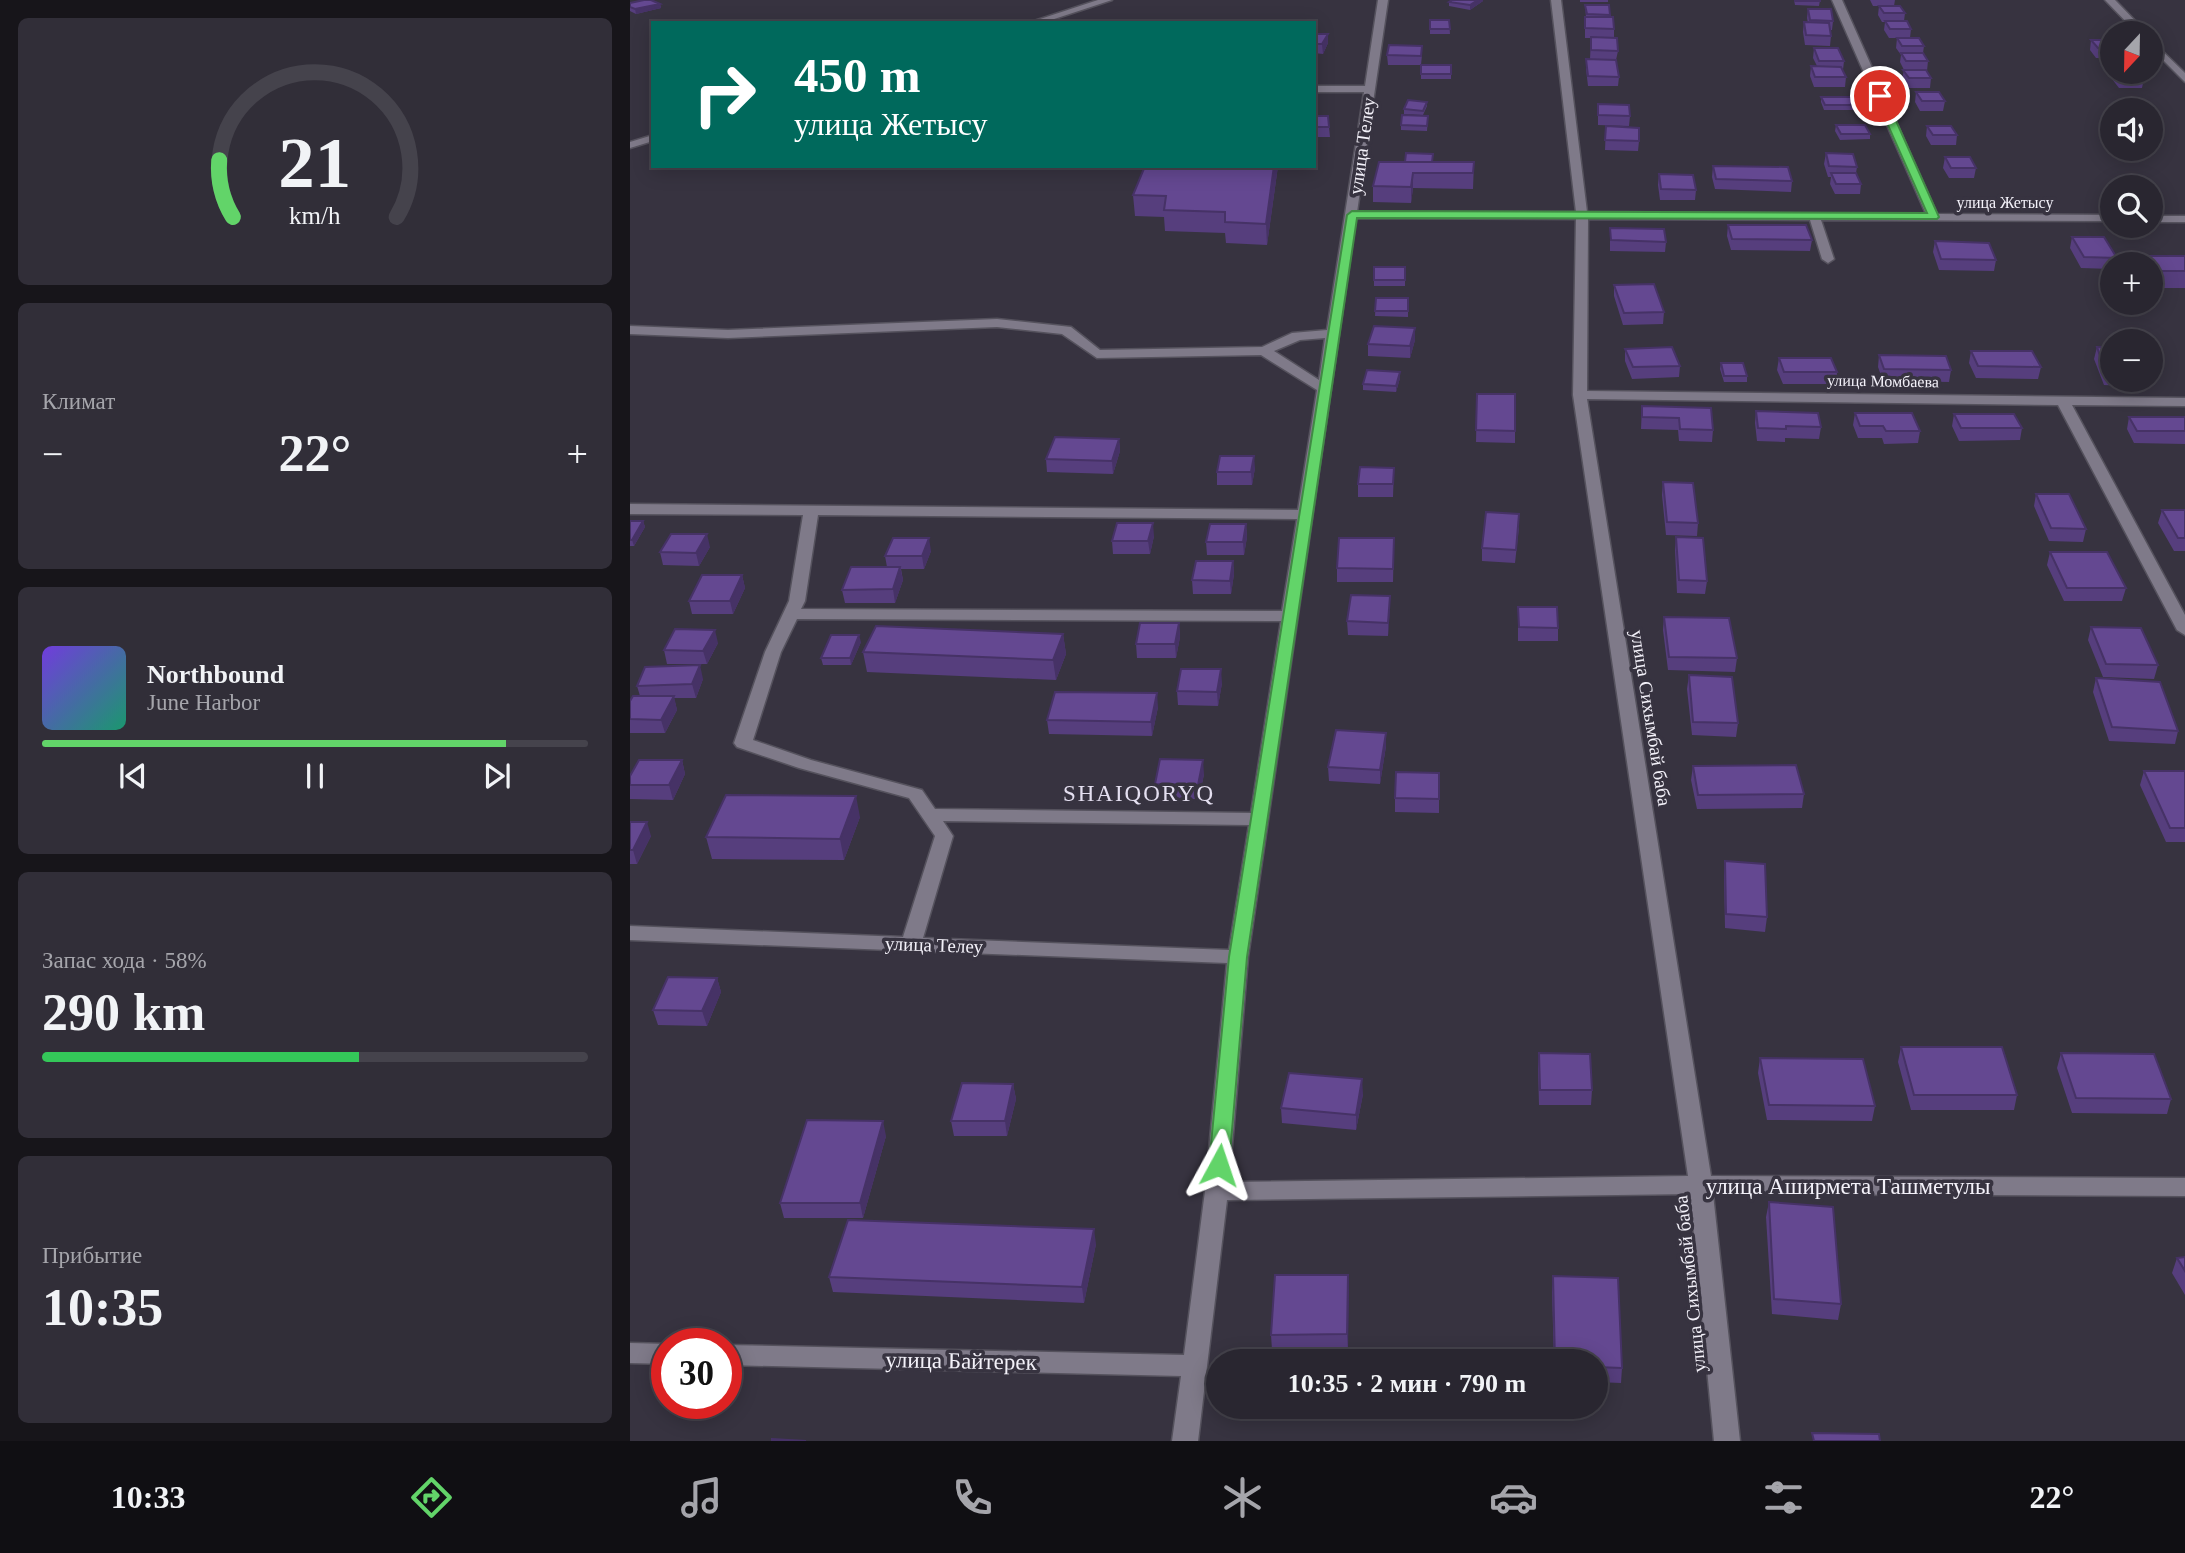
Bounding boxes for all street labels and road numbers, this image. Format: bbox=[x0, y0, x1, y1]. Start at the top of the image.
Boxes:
street label: улица Телеу bbox=[1345, 96, 1379, 196]
street label: улица Жетысу bbox=[1957, 194, 2053, 212]
street label: улица Момбаева bbox=[1827, 372, 1939, 391]
street label: улица Сихымбай баба bbox=[1627, 628, 1675, 808]
street label: улица Телеу bbox=[885, 933, 984, 957]
street label: улица Аширмета Ташметулы bbox=[1706, 1174, 1990, 1199]
street label: улица Сихымбай баба bbox=[1670, 1194, 1710, 1374]
street label: улица Байтерек bbox=[885, 1347, 1038, 1375]

